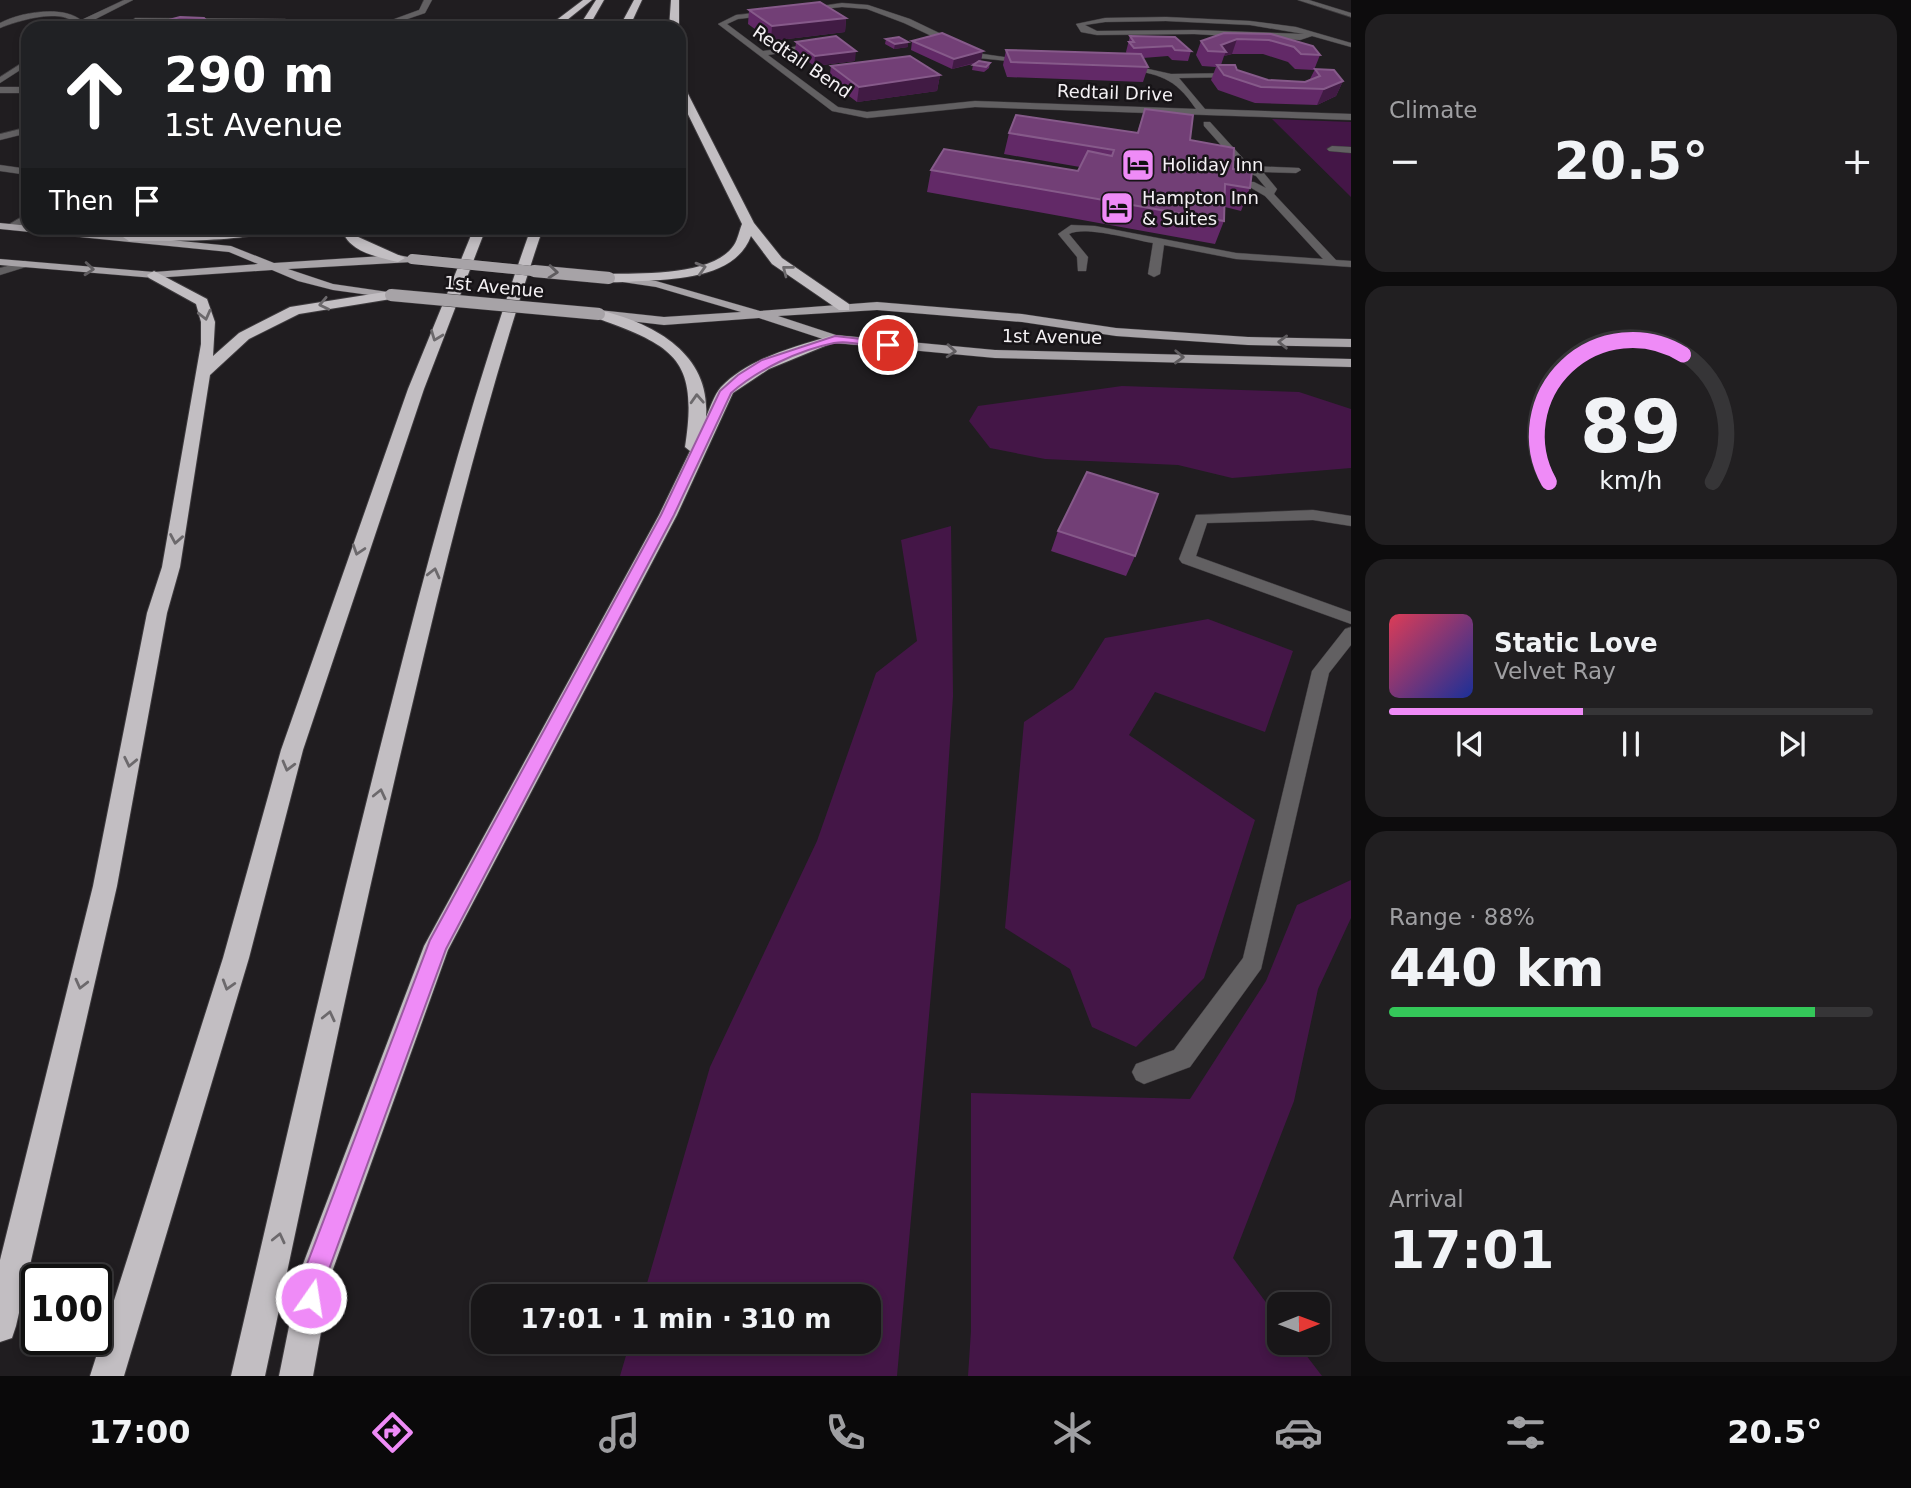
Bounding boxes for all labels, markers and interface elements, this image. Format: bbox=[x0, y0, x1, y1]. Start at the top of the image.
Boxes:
street label: Redtail Bend bbox=[749, 21, 856, 102]
text: 290 m bbox=[164, 47, 334, 104]
icon: ahead bbox=[49, 49, 140, 140]
street label: Redtail Drive bbox=[1057, 80, 1173, 105]
text: Climate bbox=[1389, 97, 1478, 123]
text: 1st Avenue bbox=[164, 106, 343, 144]
text: 20.5° bbox=[1554, 131, 1708, 191]
text: − bbox=[1389, 139, 1421, 183]
text: + bbox=[1841, 139, 1873, 183]
hotel icon: Holiday Inn bbox=[1119, 146, 1157, 184]
place label: Holiday Inn bbox=[1162, 154, 1264, 175]
icon: arrive bbox=[128, 182, 166, 220]
text: Then bbox=[49, 186, 114, 216]
place label: Hampton Inn & Suites bbox=[1142, 187, 1259, 229]
hotel icon: Hampton Inn & Suites bbox=[1098, 189, 1136, 227]
one-way arrow bbox=[84, 261, 95, 276]
one-way arrow bbox=[695, 262, 707, 276]
one-way arrow bbox=[547, 265, 559, 280]
one-way arrow bbox=[783, 265, 795, 278]
street label: 1st Avenue bbox=[443, 272, 545, 301]
one-way arrow bbox=[318, 295, 330, 310]
one-way arrow bbox=[197, 309, 211, 321]
pin bbox=[858, 315, 918, 375]
street label: 1st Avenue bbox=[1002, 325, 1102, 348]
icon: arrive bbox=[869, 326, 907, 364]
one-way arrow bbox=[431, 330, 445, 342]
one-way arrow bbox=[1277, 334, 1288, 349]
one-way arrow bbox=[946, 343, 957, 358]
one-way arrow bbox=[1174, 350, 1185, 365]
text: 89 bbox=[1580, 384, 1682, 469]
one-way arrow bbox=[689, 393, 704, 404]
text: km/h bbox=[1599, 465, 1663, 494]
one-way arrow bbox=[169, 534, 184, 545]
one-way arrow bbox=[352, 543, 366, 555]
one-way arrow bbox=[426, 567, 440, 579]
text: Static Love bbox=[1494, 628, 1658, 658]
text: Velvet Ray bbox=[1494, 658, 1616, 684]
icon: previous bbox=[1451, 725, 1489, 763]
icon: pause bbox=[1612, 725, 1650, 763]
icon: next bbox=[1773, 725, 1811, 763]
one-way arrow bbox=[124, 756, 139, 768]
one-way arrow bbox=[281, 760, 296, 772]
one-way arrow bbox=[371, 788, 386, 800]
text: Range · 88% bbox=[1389, 904, 1535, 930]
text: 440 km bbox=[1389, 938, 1604, 998]
one-way arrow bbox=[75, 978, 89, 990]
one-way arrow bbox=[221, 979, 236, 991]
one-way arrow bbox=[321, 1010, 336, 1022]
text: Arrival bbox=[1389, 1186, 1464, 1212]
text: 17:01 bbox=[1389, 1220, 1555, 1280]
one-way arrow bbox=[271, 1232, 286, 1244]
position arrow bbox=[274, 1261, 348, 1335]
speed limit sign: 100 bbox=[21, 1264, 112, 1355]
north arrow bbox=[1267, 1292, 1330, 1354]
map controls bbox=[1267, 1292, 1330, 1355]
text: 17:01 · 1 min · 310 m bbox=[521, 1304, 831, 1334]
icon: directions bbox=[368, 1408, 417, 1457]
icon: music bbox=[595, 1408, 644, 1457]
icon: phone bbox=[821, 1408, 870, 1457]
icon: climate bbox=[1048, 1408, 1097, 1457]
icon: car bbox=[1274, 1408, 1323, 1457]
icon: filters bbox=[1501, 1408, 1550, 1457]
text: 17:00 bbox=[89, 1413, 191, 1451]
text: 20.5° bbox=[1727, 1413, 1822, 1451]

